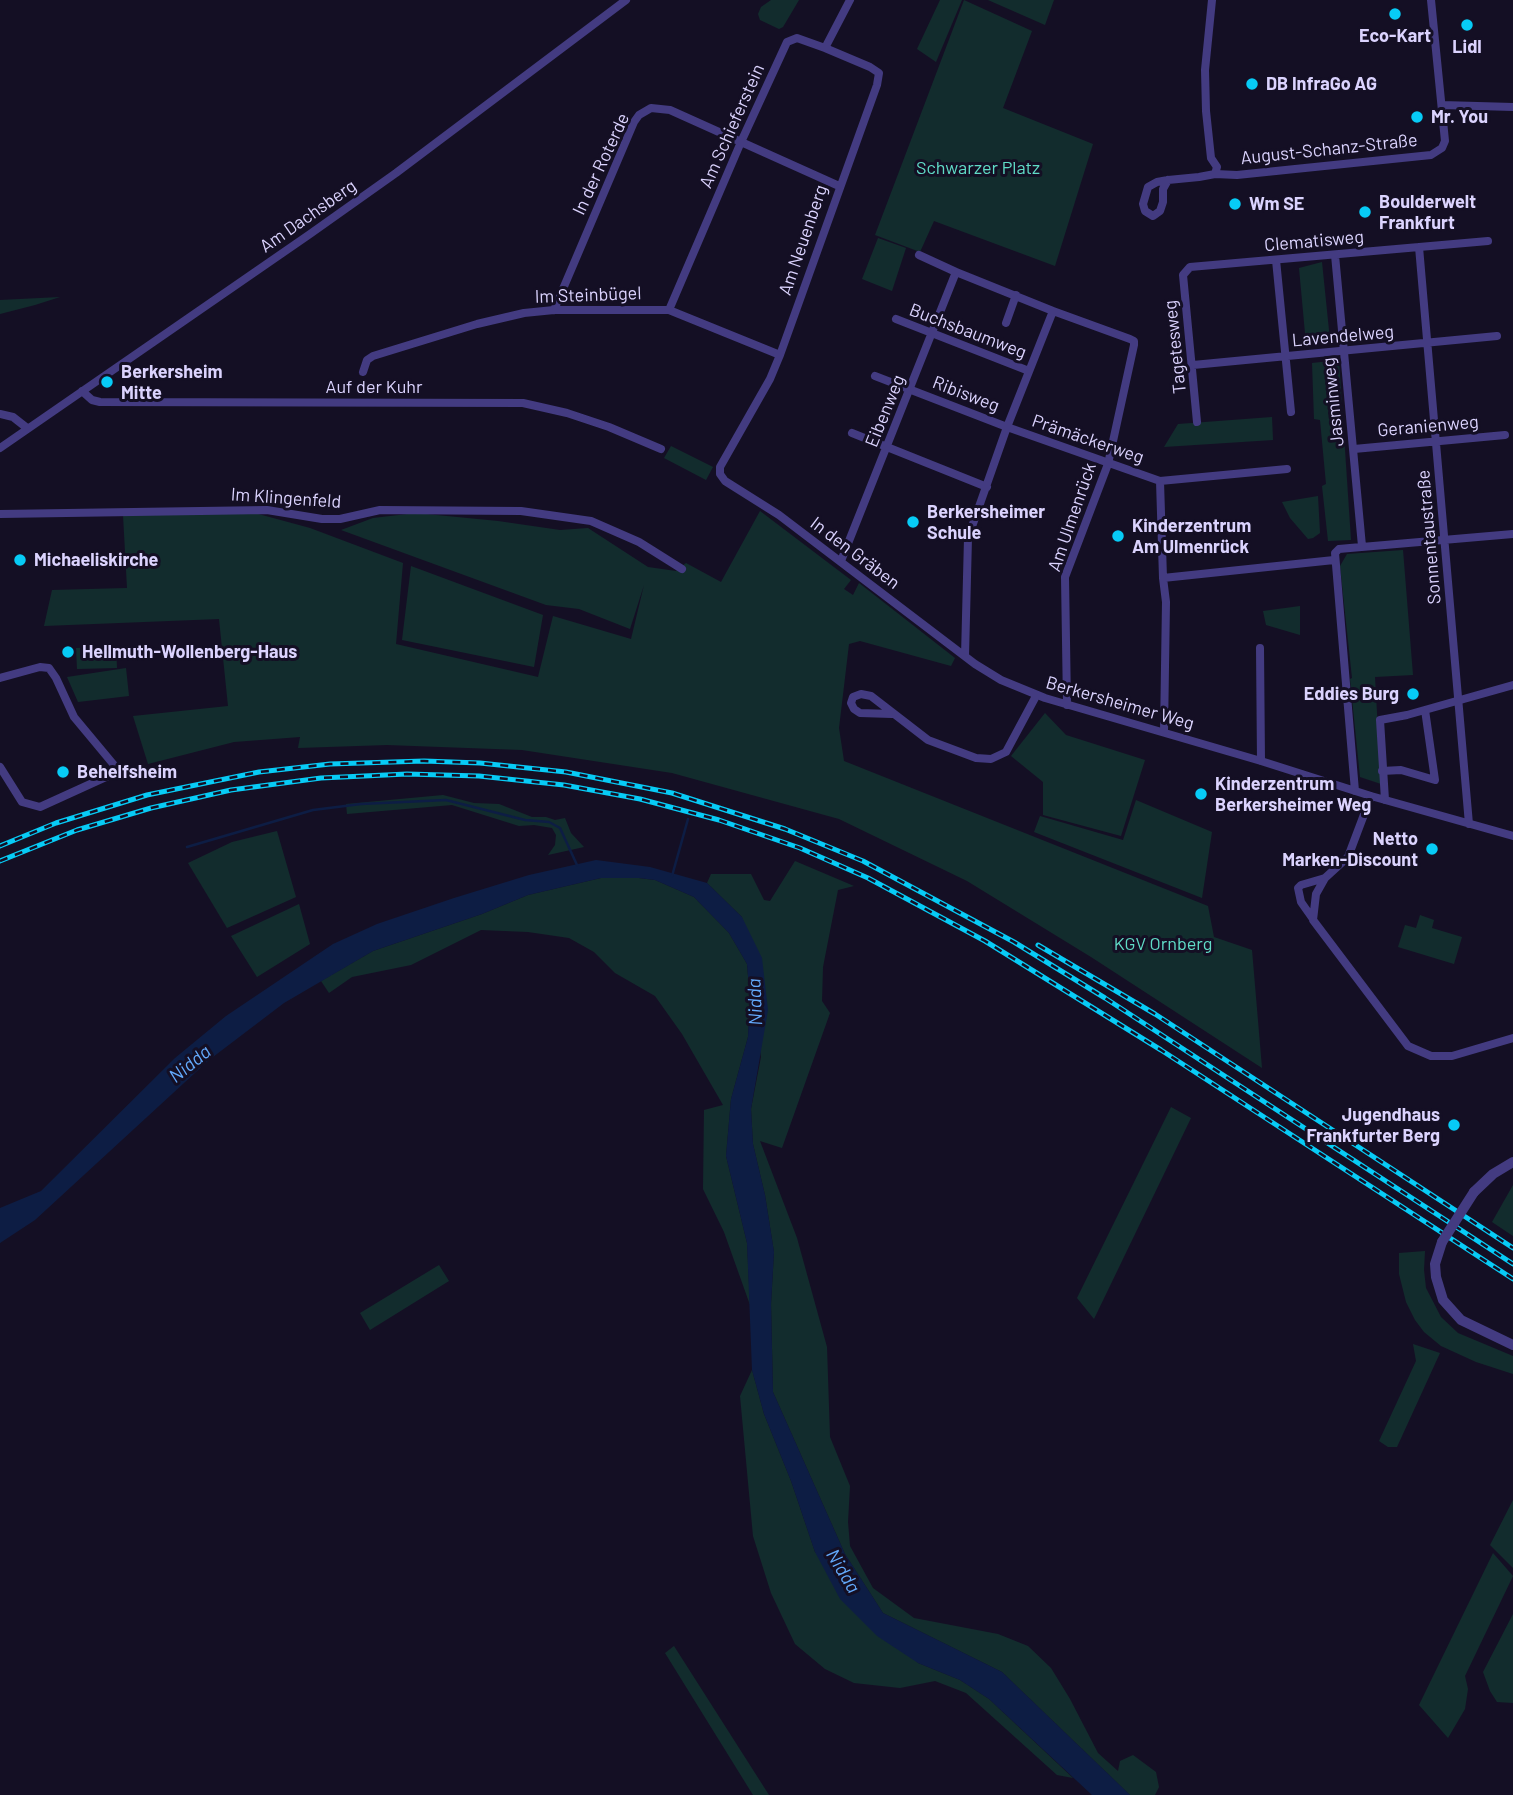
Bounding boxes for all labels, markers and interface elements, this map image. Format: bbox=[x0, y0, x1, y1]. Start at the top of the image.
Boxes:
marker: Eco-Kart bbox=[1387, 6, 1403, 22]
marker: Lidl bbox=[1459, 17, 1475, 33]
place label: Eco-Kart bbox=[1359, 25, 1431, 47]
place label: Lidl bbox=[1452, 36, 1482, 58]
street label: Am Schieferstein bbox=[695, 61, 769, 191]
place label: DB InfraGo AG bbox=[1266, 73, 1377, 95]
marker: DB InfraGo AG bbox=[1244, 76, 1260, 92]
place label: Mr. You bbox=[1431, 106, 1488, 128]
marker: Mr. You bbox=[1409, 109, 1425, 125]
street label: In der Roterde bbox=[568, 110, 634, 218]
street label: August-Schanz-Straße bbox=[1239, 129, 1419, 169]
park label: Schwarzer Platz bbox=[916, 157, 1040, 179]
street label: Am Dachsberg bbox=[256, 175, 360, 257]
street label: Am Neuenberg bbox=[774, 182, 832, 298]
place label: Boulderwelt Frankfurt bbox=[1379, 191, 1476, 234]
place label: Wm SE bbox=[1249, 193, 1304, 215]
marker: Wm SE bbox=[1227, 196, 1243, 212]
marker: Boulderwelt Frankfurt bbox=[1357, 204, 1373, 220]
street label: Clematisweg bbox=[1263, 226, 1365, 256]
street label: Im Steinbügel bbox=[534, 282, 642, 308]
street label: Buchsbaumweg bbox=[906, 299, 1030, 363]
street label: Tagetesweg bbox=[1159, 299, 1191, 395]
street label: Lavendelweg bbox=[1291, 321, 1395, 351]
street label: Jasminweg bbox=[1318, 357, 1348, 447]
place label: Berkersheim Mitte bbox=[121, 361, 223, 404]
street label: Ribisweg bbox=[929, 371, 1003, 417]
street label: Eibenweg bbox=[861, 372, 909, 450]
marker: Berkersheim Mitte bbox=[99, 374, 115, 390]
street label: Auf der Kuhr bbox=[325, 376, 423, 398]
street label: Prämäckerweg bbox=[1029, 410, 1147, 468]
street label: Geranienweg bbox=[1376, 411, 1480, 441]
street label: Am Ulmenrück bbox=[1043, 460, 1101, 574]
street label: Sonnentaustraße bbox=[1412, 469, 1446, 605]
street label: Im Klingenfeld bbox=[230, 483, 342, 513]
place label: Berkersheimer Schule bbox=[927, 501, 1045, 544]
street label: In den Gräben bbox=[806, 512, 904, 594]
marker: Berkersheimer Schule bbox=[905, 514, 921, 530]
place label: Kinderzentrum Am Ulmenrück bbox=[1132, 515, 1251, 558]
marker: Kinderzentrum Am Ulmenrück bbox=[1110, 528, 1126, 544]
place label: Michaeliskirche bbox=[34, 549, 158, 571]
marker: Michaeliskirche bbox=[12, 552, 28, 568]
place label: Hellmuth-Wollenberg-Haus bbox=[82, 641, 297, 663]
marker: Hellmuth-Wollenberg-Haus bbox=[60, 644, 76, 660]
street label: Berkersheimer Weg bbox=[1043, 671, 1197, 735]
place label: Eddies Burg bbox=[1304, 683, 1399, 705]
marker: Eddies Burg bbox=[1405, 686, 1421, 702]
place label: Behelfsheim bbox=[77, 761, 177, 783]
marker: Behelfsheim bbox=[55, 764, 71, 780]
place label: Kinderzentrum Berkersheimer Weg bbox=[1215, 773, 1371, 816]
marker: Kinderzentrum Berkersheimer Weg bbox=[1193, 786, 1209, 802]
place label: Netto Marken-Discount bbox=[1282, 828, 1418, 870]
marker: Netto Marken-Discount bbox=[1424, 841, 1440, 857]
park label: KGV Ornberg bbox=[1114, 933, 1212, 955]
water label: Nidda bbox=[743, 978, 767, 1026]
water label: Nidda bbox=[164, 1040, 216, 1088]
place label: Jugendhaus Frankfurter Berg bbox=[1306, 1104, 1440, 1146]
marker: Jugendhaus Frankfurter Berg bbox=[1446, 1117, 1462, 1133]
water label: Nidda bbox=[821, 1545, 865, 1597]

